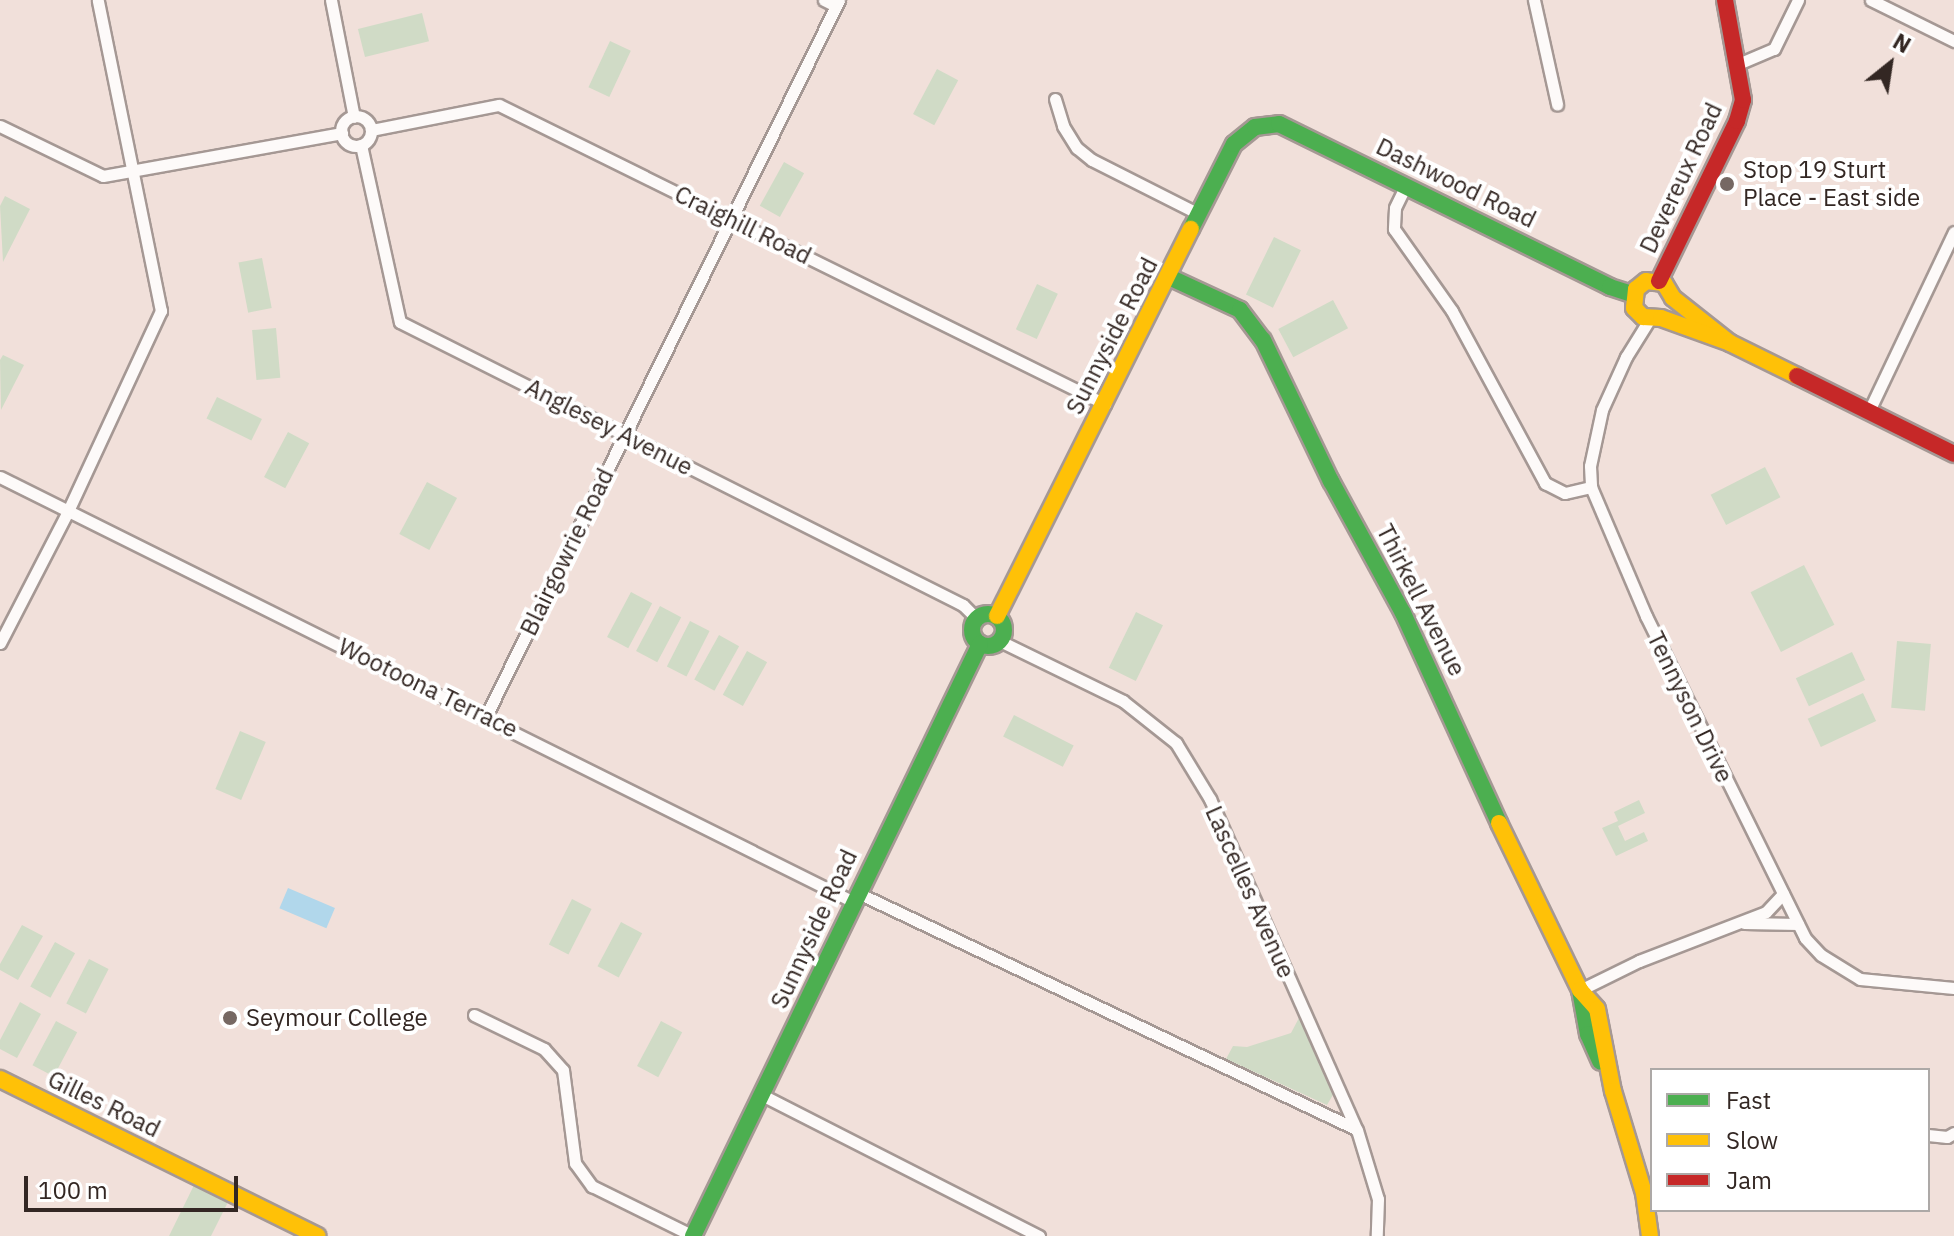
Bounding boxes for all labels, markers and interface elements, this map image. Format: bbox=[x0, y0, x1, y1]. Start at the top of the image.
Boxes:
north arrow bbox=[1850, 24, 1930, 104]
text: N bbox=[1888, 26, 1916, 59]
street label: Devereux Road bbox=[1634, 98, 1728, 258]
street label: Dashwood Road bbox=[1371, 132, 1541, 234]
place label: Stop 19 Sturt Place - East side bbox=[1743, 156, 1920, 212]
marker: Stop 19 Sturt Place - East side bbox=[1718, 175, 1736, 193]
street label: Craighill Road bbox=[670, 180, 816, 270]
street label: Sunnyside Road bbox=[1060, 253, 1164, 419]
street label: Anglesey Avenue bbox=[521, 372, 697, 482]
street label: Blairgowrie Road bbox=[514, 464, 620, 640]
street label: Thirkell Avenue bbox=[1370, 519, 1472, 681]
street label: Tennyson Drive bbox=[1641, 627, 1739, 787]
street label: Wootoona Terrace bbox=[334, 632, 522, 744]
street label: Lascelles Avenue bbox=[1199, 802, 1301, 982]
street label: Sunnyside Road bbox=[765, 845, 863, 1013]
place label: Seymour College bbox=[246, 1004, 428, 1032]
marker: Seymour College bbox=[221, 1009, 239, 1027]
street label: Gilles Road bbox=[43, 1064, 165, 1144]
legend bbox=[1650, 1068, 1930, 1212]
text: Fast bbox=[1726, 1084, 1771, 1116]
text: Slow bbox=[1726, 1124, 1778, 1156]
scale bar bbox=[28, 1160, 242, 1210]
text: Jam bbox=[1726, 1164, 1772, 1196]
text: 100 m bbox=[38, 1174, 108, 1206]

